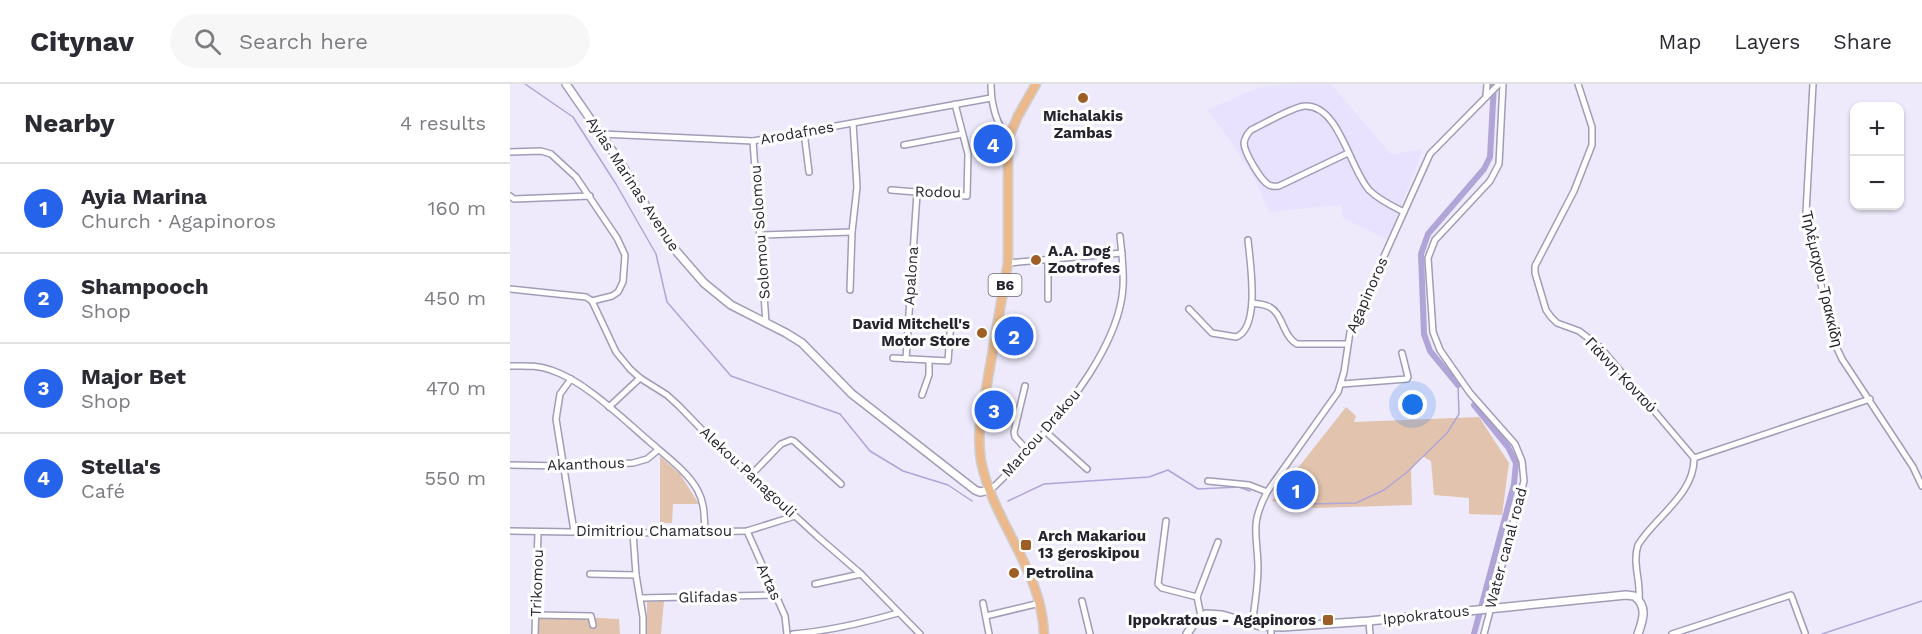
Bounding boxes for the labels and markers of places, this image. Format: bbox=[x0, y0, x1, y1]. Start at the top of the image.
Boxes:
marker: Michalakis Zambas bbox=[1076, 91, 1090, 105]
place label: Michalakis Zambas bbox=[1043, 107, 1123, 142]
pin: 4 bbox=[974, 122, 1012, 166]
place label: A.A. Dog Zootrofes bbox=[1048, 242, 1120, 277]
marker: A.A. Dog Zootrofes bbox=[1029, 253, 1043, 267]
pin: 2 bbox=[994, 314, 1034, 358]
place label: David Mitchell's Motor Store bbox=[852, 315, 970, 350]
marker: David Mitchell's Motor Store bbox=[975, 326, 989, 340]
pin: 3 bbox=[974, 388, 1014, 432]
pin: 1 bbox=[1276, 468, 1316, 512]
place label: Arch Makariou 13 geroskipou bbox=[1038, 527, 1146, 562]
marker: Arch Makariou 13 geroskipou bbox=[1019, 538, 1033, 552]
place label: Petrolina bbox=[1026, 564, 1094, 582]
marker: Petrolina bbox=[1007, 566, 1021, 580]
place label: Ippokratous - Agapinoros bbox=[1128, 611, 1316, 629]
marker: Ippokratous - Agapinoros bbox=[1321, 613, 1335, 627]

